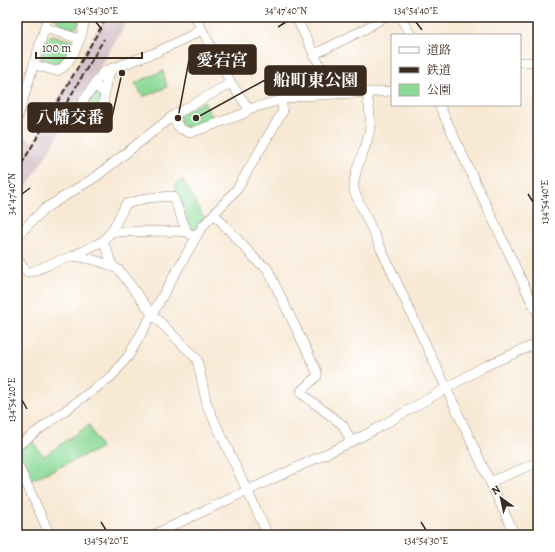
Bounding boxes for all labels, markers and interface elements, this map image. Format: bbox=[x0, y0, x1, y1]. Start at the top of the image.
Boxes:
text: 134°54'30"E bbox=[74, 4, 118, 17]
text: 34°47'40"N bbox=[265, 4, 307, 17]
text: 134°54'40"E bbox=[394, 4, 438, 17]
scale bar bbox=[36, 34, 142, 60]
legend bbox=[391, 34, 521, 106]
text: 100 m bbox=[42, 40, 71, 56]
text: 道路 bbox=[427, 42, 451, 58]
callout: 愛宕宮 bbox=[189, 45, 256, 74]
text: 愛宕宮 bbox=[197, 49, 248, 72]
text: 鉄道 bbox=[426, 62, 451, 78]
callout: 船町東公園 bbox=[265, 66, 366, 95]
text: 船町東公園 bbox=[274, 69, 359, 92]
text: 公園 bbox=[427, 82, 451, 98]
callout: 八幡交番 bbox=[28, 103, 112, 132]
text: 八幡交番 bbox=[36, 106, 104, 129]
text: 34°47'40"N bbox=[5, 173, 18, 215]
text: 134°54'40"E bbox=[538, 180, 551, 224]
text: 134°54'20"E bbox=[5, 378, 18, 422]
north arrow bbox=[481, 478, 521, 518]
text: N bbox=[488, 482, 503, 499]
text: 134°54'20"E bbox=[84, 534, 128, 547]
text: 134°54'30"E bbox=[404, 534, 448, 547]

